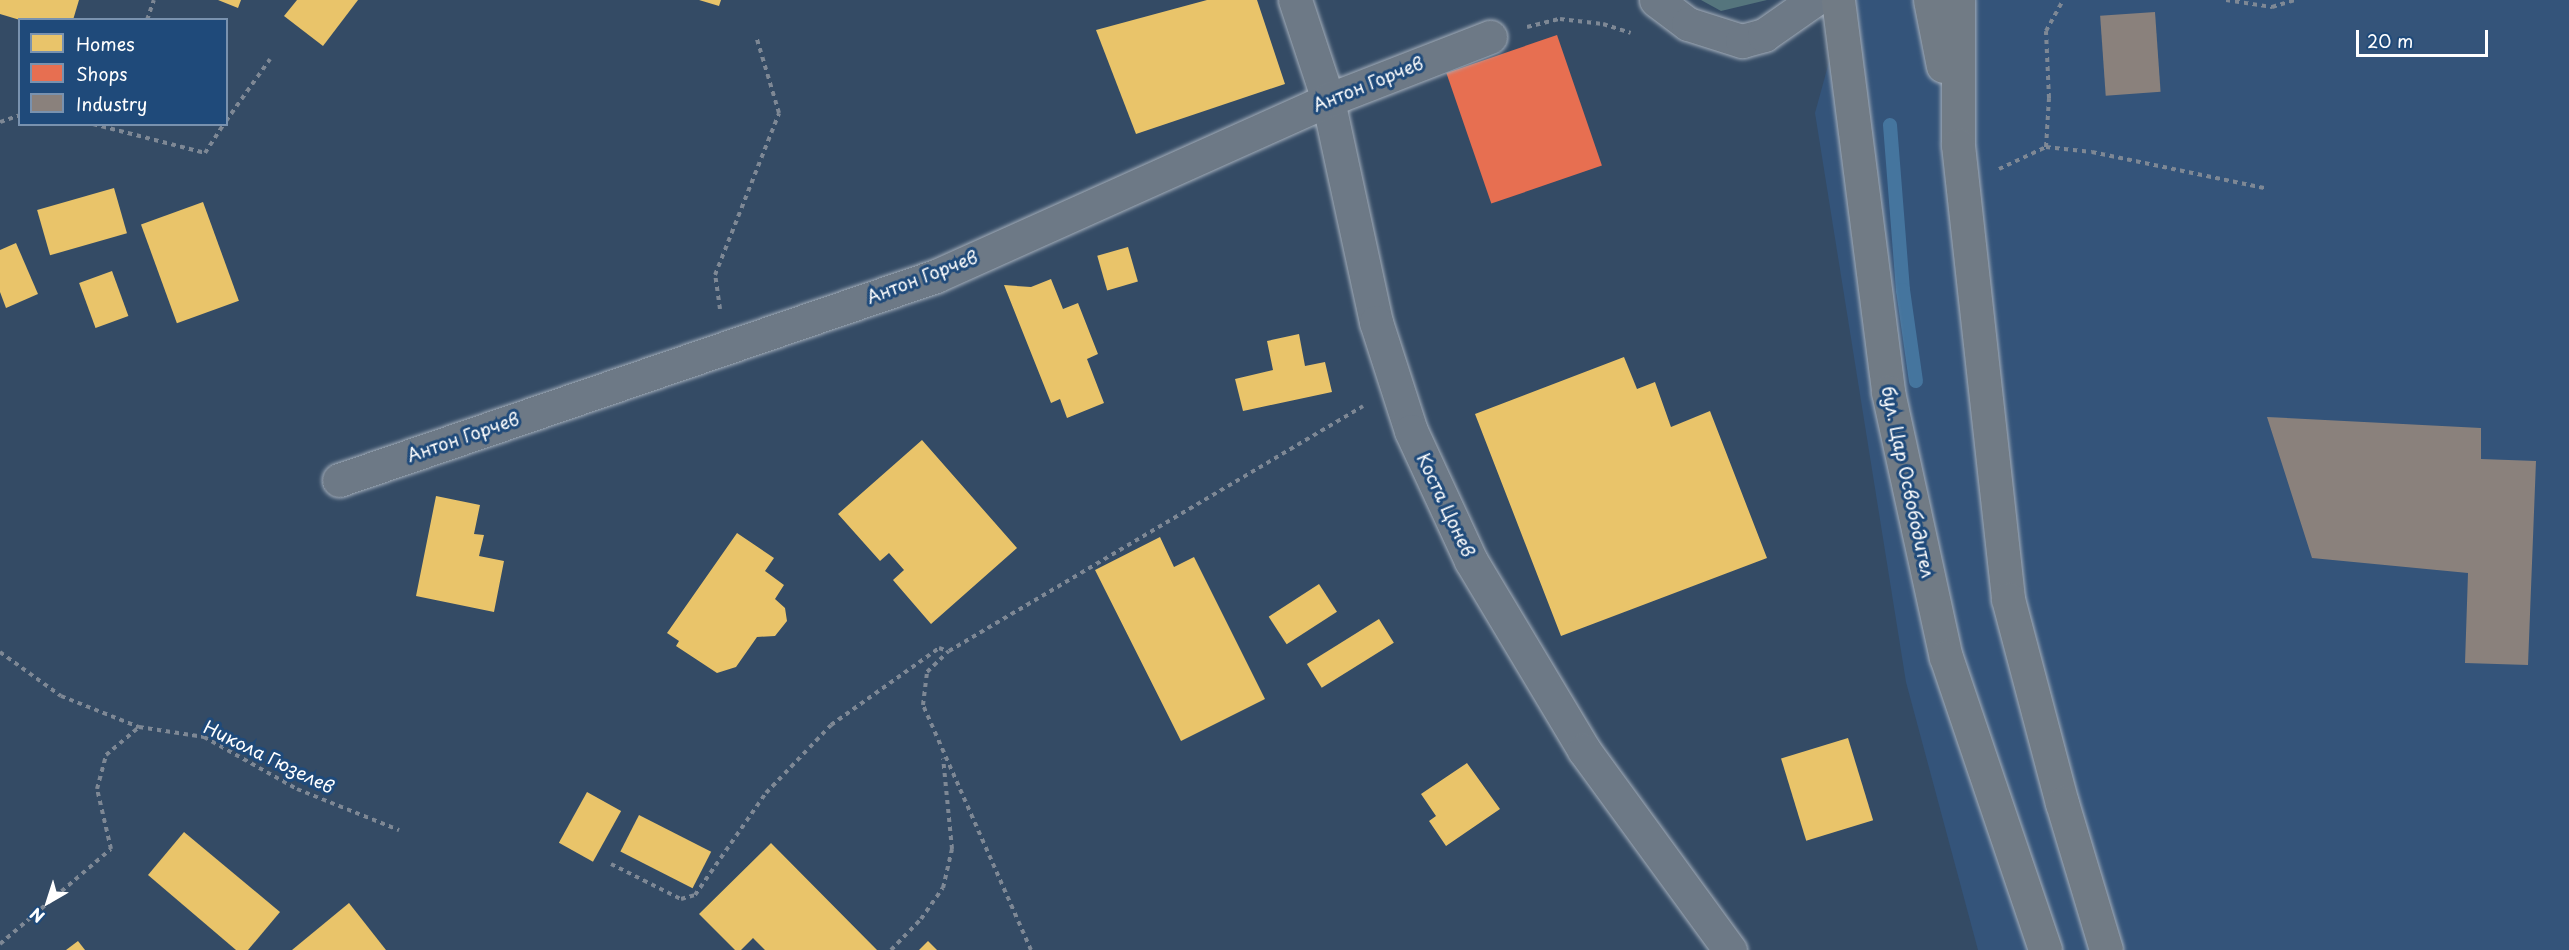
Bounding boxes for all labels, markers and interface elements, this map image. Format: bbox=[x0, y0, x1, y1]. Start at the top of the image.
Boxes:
legend bbox=[18, 18, 228, 126]
scale bar bbox=[2359, 18, 2491, 56]
text: 20 m bbox=[2367, 27, 2413, 54]
text: Homes bbox=[76, 30, 134, 57]
street label: Антон Горчев bbox=[1309, 52, 1427, 116]
text: Shops bbox=[76, 60, 127, 87]
text: Industry bbox=[76, 90, 147, 117]
street label: Антон Горчев bbox=[863, 246, 981, 308]
street label: бул. Цар Освободител bbox=[1877, 383, 1939, 581]
street label: Антон Горчев bbox=[404, 408, 522, 466]
street label: Коста Цонев bbox=[1413, 450, 1479, 560]
street label: Никола Гюзелев bbox=[200, 716, 338, 798]
north arrow bbox=[18, 872, 78, 932]
text: N bbox=[24, 903, 49, 929]

